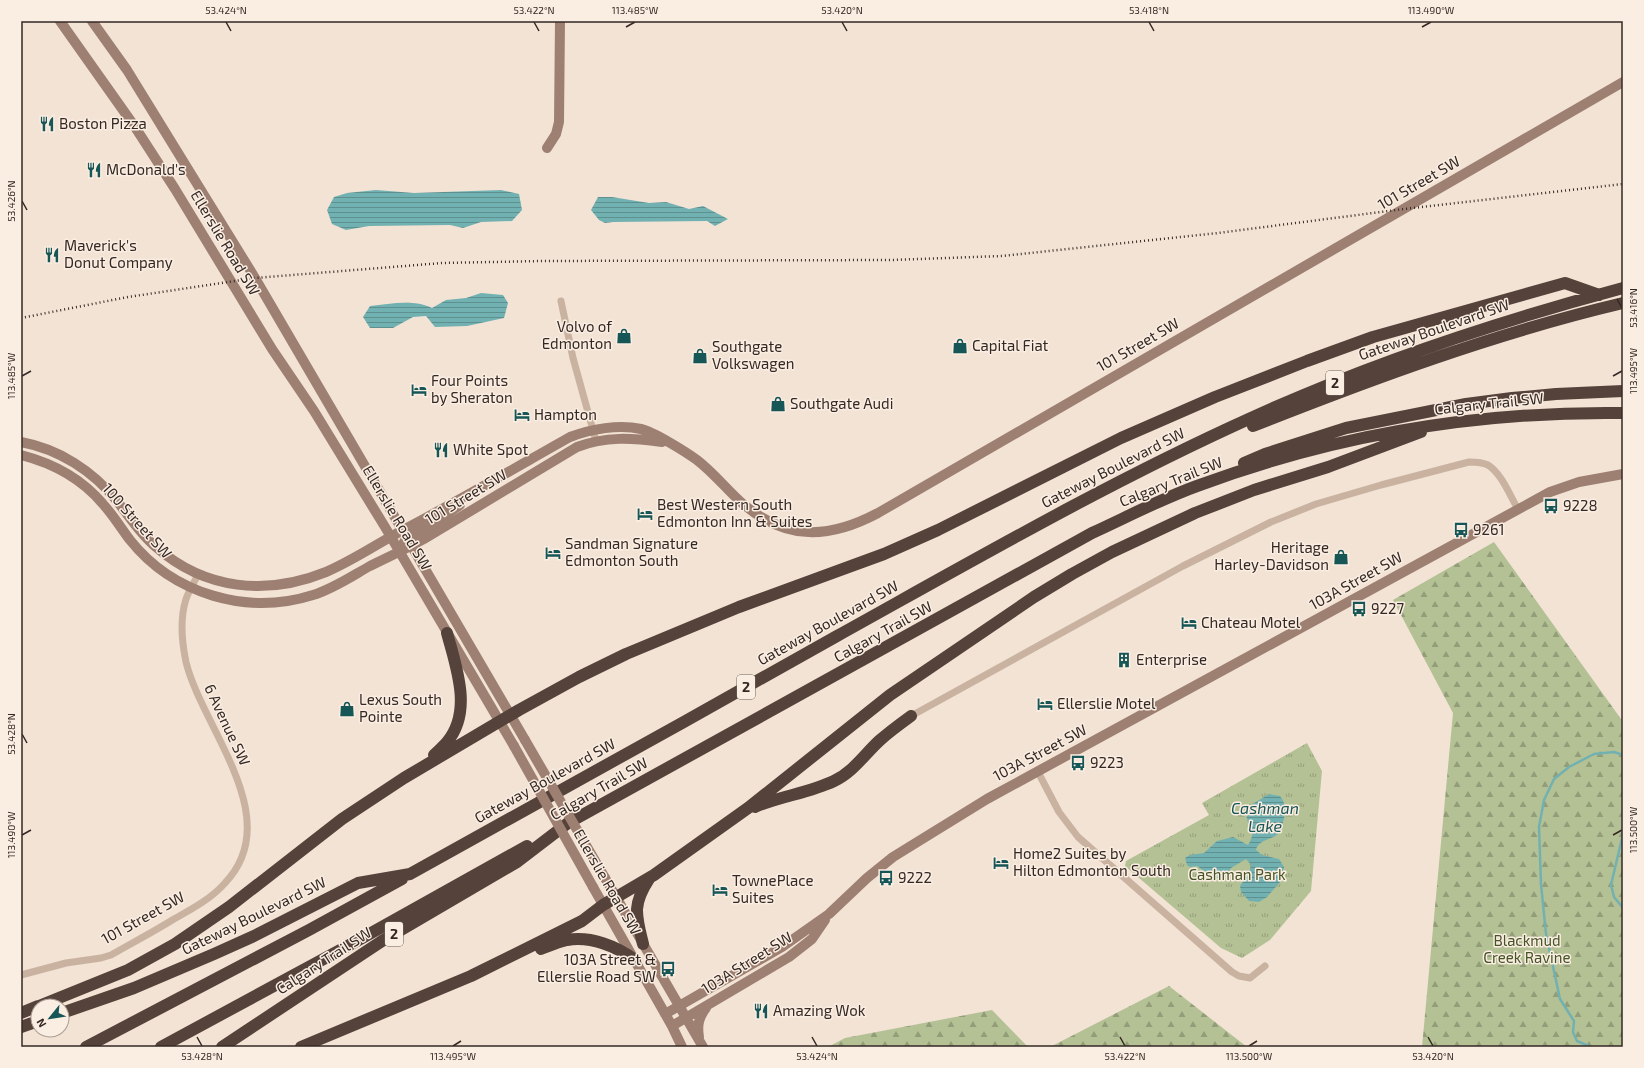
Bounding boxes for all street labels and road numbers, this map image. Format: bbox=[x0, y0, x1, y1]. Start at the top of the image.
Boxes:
street label: 101 Street SW bbox=[1374, 151, 1463, 213]
street label: Ellerslie Road SW bbox=[187, 187, 264, 298]
street label: Gateway Boulevard SW bbox=[1356, 295, 1511, 363]
street label: 101 Street SW bbox=[1093, 313, 1182, 375]
road number: 2 bbox=[1326, 371, 1344, 395]
street label: Calgary Trail SW bbox=[1433, 388, 1544, 418]
street label: Gateway Boulevard SW bbox=[1038, 423, 1187, 511]
street label: Calgary Trail SW bbox=[1116, 452, 1225, 510]
street label: Ellerslie Road SW bbox=[359, 462, 436, 573]
street label: 101 Street SW bbox=[421, 465, 510, 528]
street label: 100 Street SW bbox=[99, 479, 176, 562]
street label: 103A Street SW bbox=[1306, 547, 1405, 613]
street label: Gateway Boulevard SW bbox=[754, 576, 901, 668]
street label: Calgary Trail SW bbox=[830, 597, 935, 666]
road number: 2 bbox=[737, 675, 755, 699]
street label: 6 Avenue SW bbox=[201, 681, 255, 768]
street label: 103A Street SW bbox=[990, 720, 1089, 784]
street label: Gateway Boulevard SW bbox=[471, 734, 618, 826]
street label: Calgary Trail SW bbox=[546, 753, 651, 823]
street label: Ellerslie Road SW bbox=[570, 825, 645, 938]
street label: Gateway Boulevard SW bbox=[178, 872, 329, 958]
street label: 101 Street SW bbox=[98, 887, 187, 947]
road number: 2 bbox=[385, 922, 403, 946]
street label: Calgary Trail SW bbox=[273, 923, 374, 998]
street label: 103A Street SW bbox=[698, 927, 795, 997]

